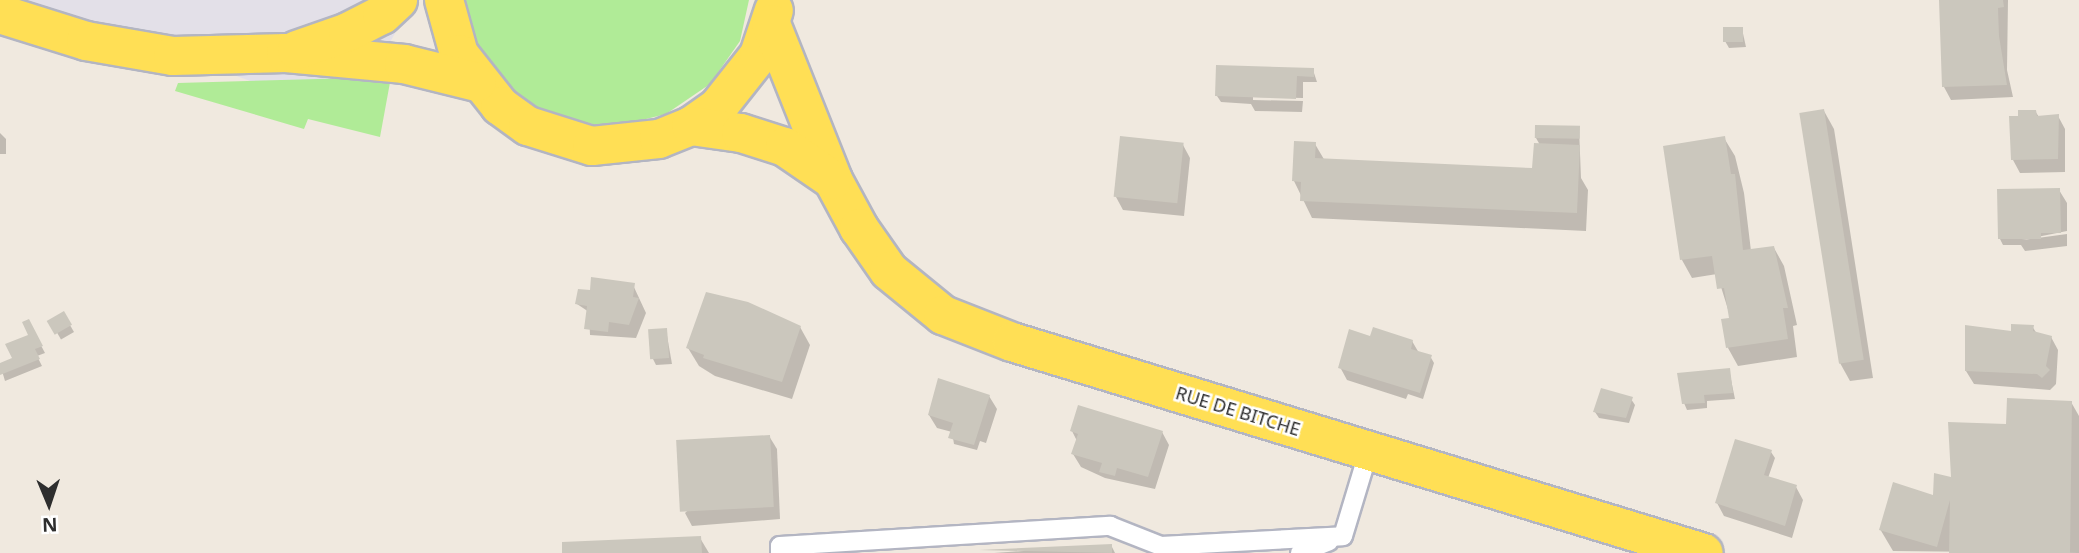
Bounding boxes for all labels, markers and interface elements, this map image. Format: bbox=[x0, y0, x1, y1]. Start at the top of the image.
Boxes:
street label: RUE DE BITCHE bbox=[1173, 382, 1303, 440]
north arrow bbox=[14, 469, 84, 539]
text: N bbox=[42, 512, 58, 538]

